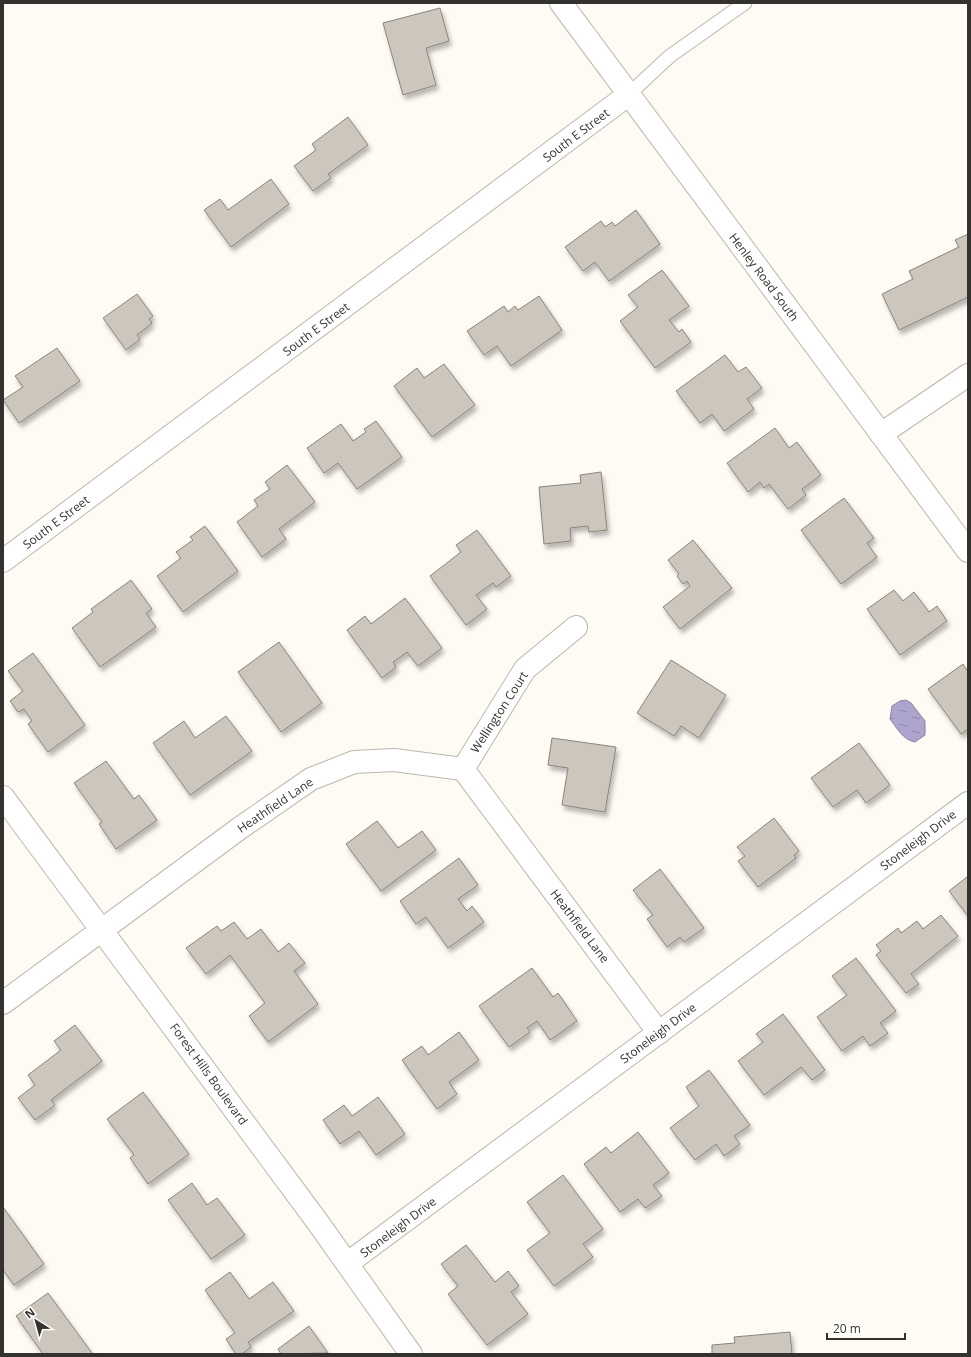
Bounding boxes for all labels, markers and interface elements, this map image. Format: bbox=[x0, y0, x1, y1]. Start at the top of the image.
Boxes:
street label: South E Street bbox=[539, 104, 613, 166]
street label: Henley Road South bbox=[725, 229, 803, 325]
street label: South E Street bbox=[279, 298, 353, 360]
street label: South E Street bbox=[19, 491, 93, 553]
street label: Wellington Court bbox=[466, 668, 532, 756]
street label: Heathfield Lane bbox=[234, 773, 317, 837]
street label: Stoneleigh Drive bbox=[876, 806, 960, 874]
street label: Heathfield Lane bbox=[547, 886, 613, 967]
street label: Stoneleigh Drive bbox=[616, 999, 700, 1067]
street label: Forest Hills Boulevard bbox=[166, 1020, 252, 1128]
street label: Stoneleigh Drive bbox=[356, 1193, 440, 1261]
north arrow bbox=[16, 1301, 56, 1341]
text: N bbox=[22, 1304, 38, 1321]
scale bar bbox=[827, 1315, 905, 1341]
text: 20 m bbox=[833, 1320, 861, 1337]

